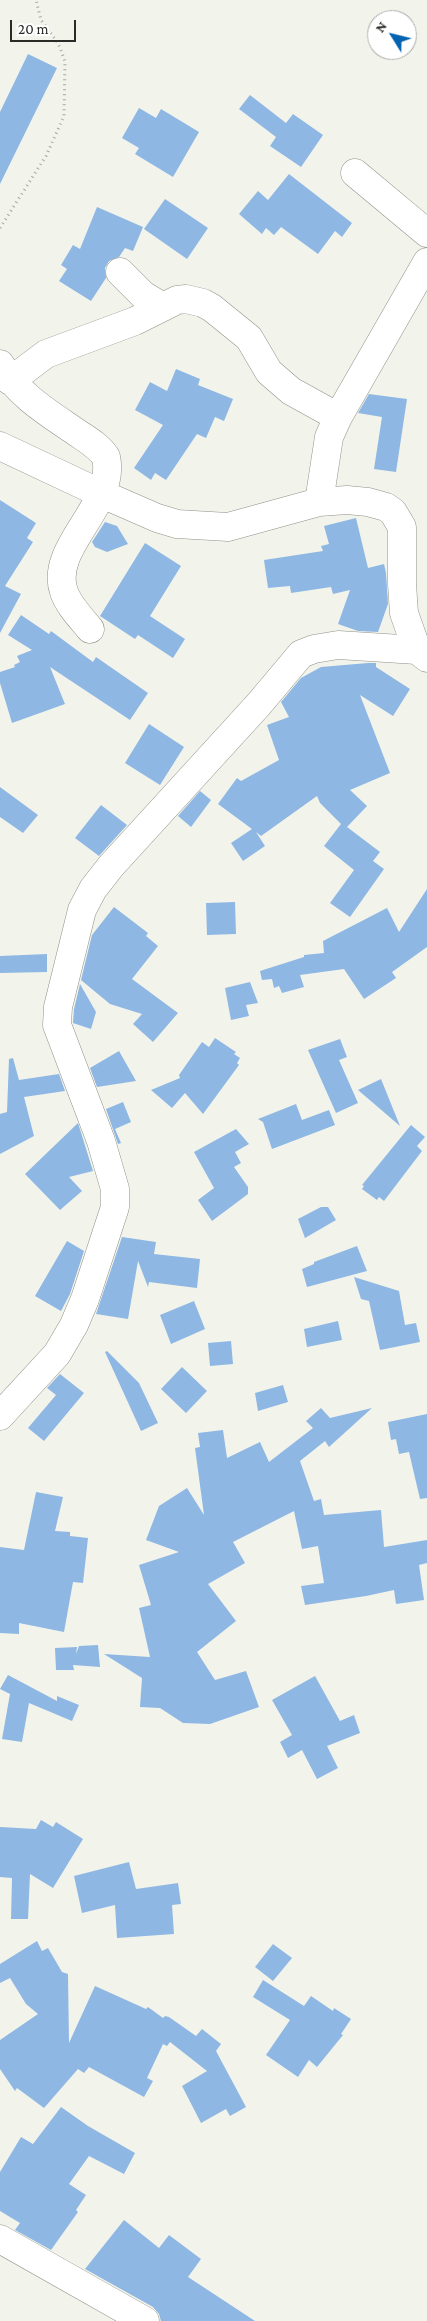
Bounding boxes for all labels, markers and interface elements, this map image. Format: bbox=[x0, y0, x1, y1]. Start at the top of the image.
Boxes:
scale bar bbox=[12, 10, 79, 42]
north arrow bbox=[367, 10, 417, 60]
text: N bbox=[371, 18, 390, 35]
text: 20 m bbox=[18, 21, 49, 37]

